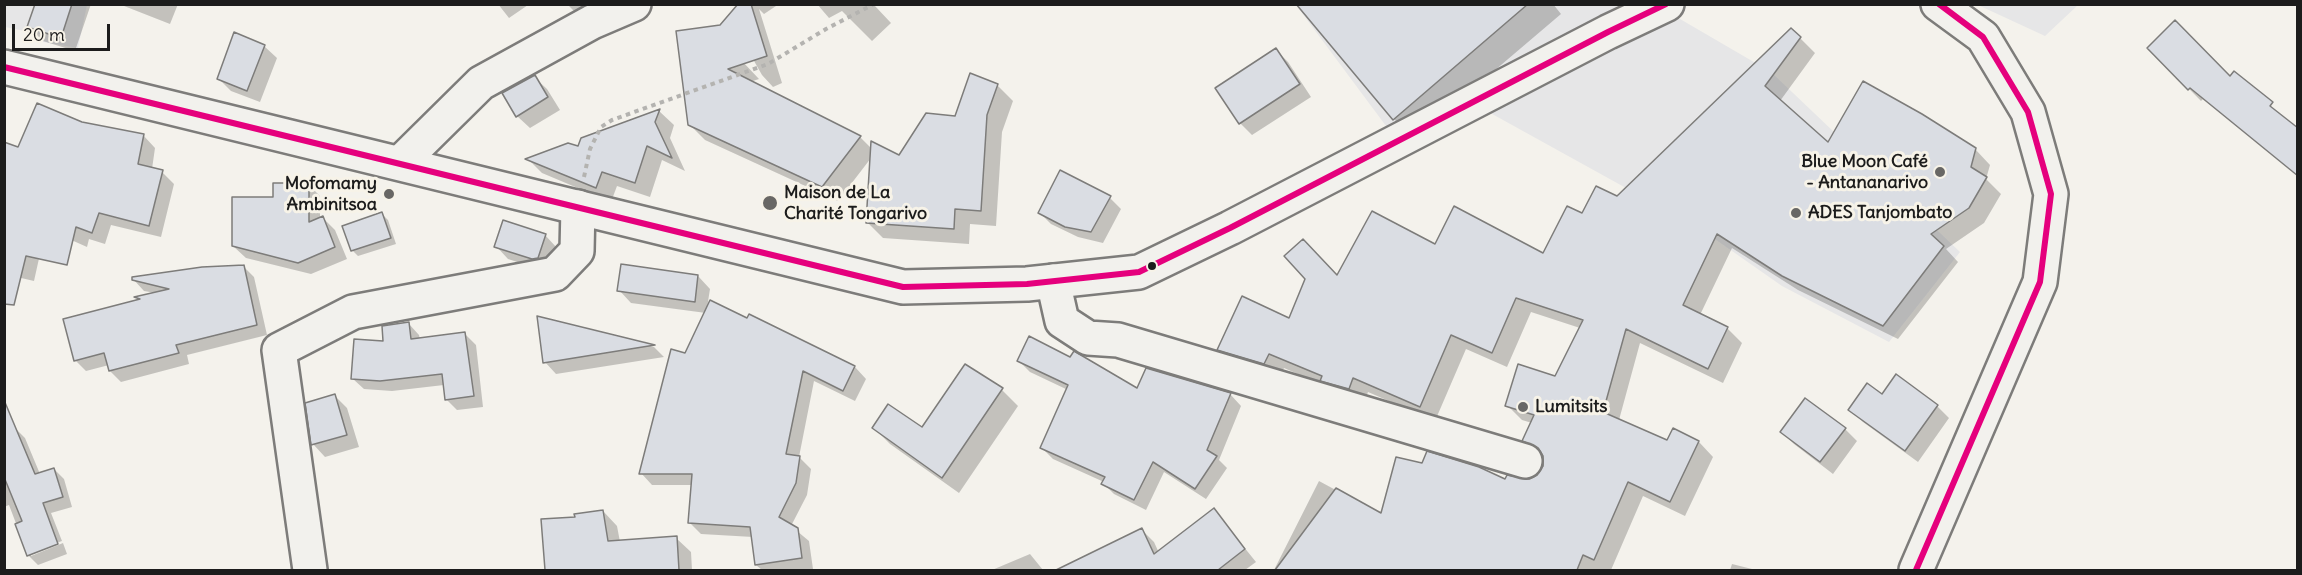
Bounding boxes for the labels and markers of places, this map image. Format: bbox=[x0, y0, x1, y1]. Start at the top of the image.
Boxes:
place label: Blue Moon Café - Antananarivo bbox=[1801, 151, 1928, 194]
marker: Blue Moon Café - Antananarivo bbox=[1933, 165, 1947, 179]
place label: Mofomamy Ambinitsoa bbox=[285, 173, 377, 216]
place label: Maison de La Charité Tongarivo bbox=[784, 182, 927, 224]
marker: Mofomamy Ambinitsoa bbox=[382, 187, 396, 201]
marker: Maison de La Charité Tongarivo bbox=[761, 194, 779, 212]
place label: ADES Tanjombato bbox=[1808, 202, 1952, 224]
marker: ADES Tanjombato bbox=[1789, 206, 1803, 220]
unlabelled marker bbox=[1146, 260, 1158, 272]
place label: Lumitsits bbox=[1535, 396, 1607, 418]
marker: Lumitsits bbox=[1516, 400, 1530, 414]

